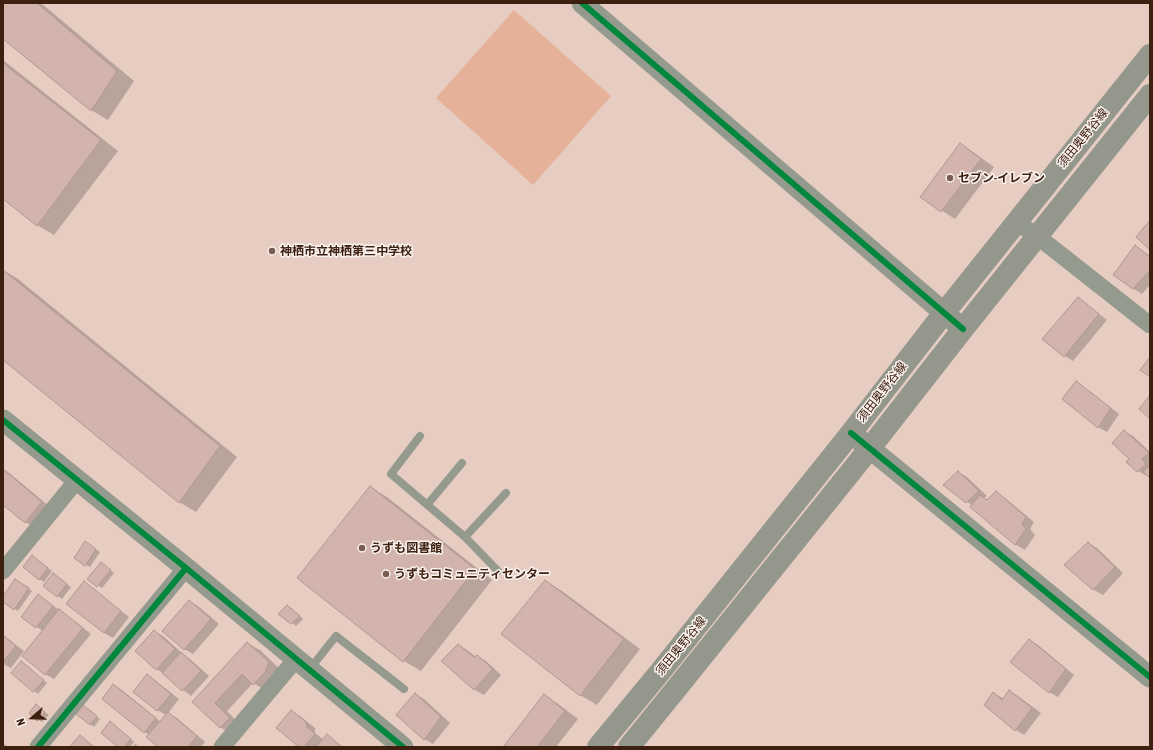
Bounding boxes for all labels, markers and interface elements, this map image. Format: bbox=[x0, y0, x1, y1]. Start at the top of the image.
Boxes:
street label: 須田奥野谷線 bbox=[1055, 105, 1111, 171]
place label: セブン-イレブン bbox=[958, 171, 1045, 185]
marker: セブン-イレブン bbox=[945, 173, 955, 183]
place label: 神栖市立神栖第三中学校 bbox=[280, 244, 412, 258]
marker: 神栖市立神栖第三中学校 bbox=[267, 246, 277, 256]
street label: 須田奥野谷線 bbox=[854, 359, 910, 425]
place label: うずも図書館 bbox=[370, 541, 442, 555]
marker: うずも図書館 bbox=[357, 543, 367, 553]
place label: うずもコミュニティセンター bbox=[394, 567, 550, 581]
marker: うずもコミュニティセンター bbox=[381, 569, 391, 579]
street label: 須田奥野谷線 bbox=[653, 613, 709, 679]
north arrow bbox=[12, 698, 52, 738]
text: N bbox=[14, 717, 27, 727]

